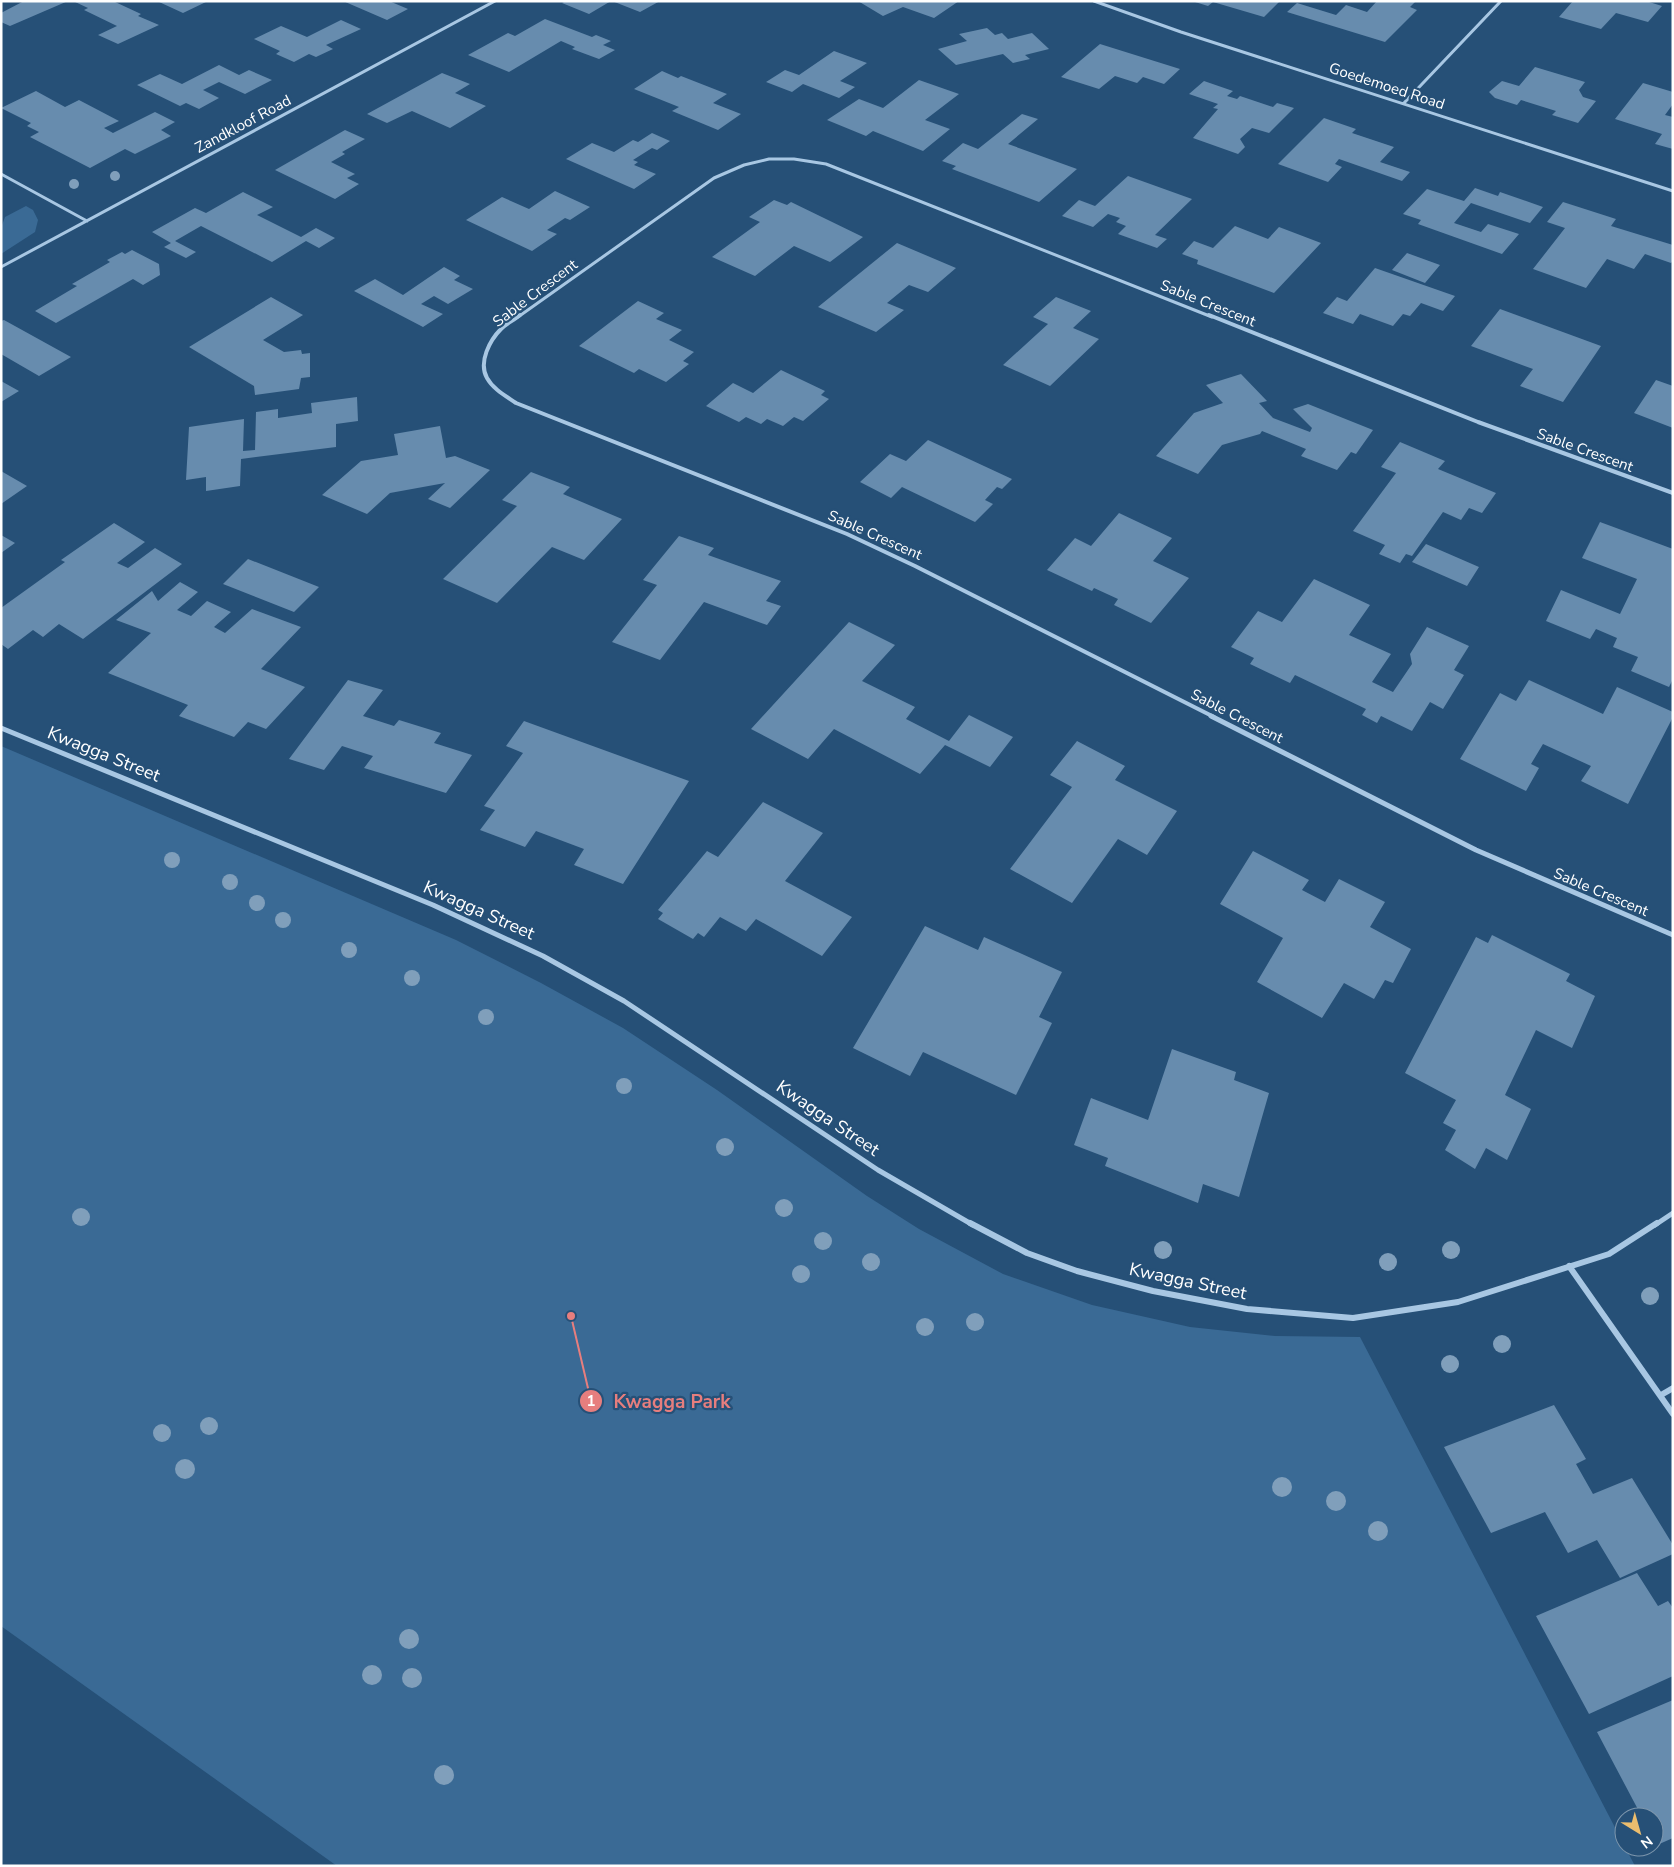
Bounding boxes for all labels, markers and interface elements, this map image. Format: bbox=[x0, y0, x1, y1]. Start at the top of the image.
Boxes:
street label: Goedemoed Road bbox=[1327, 58, 1447, 114]
street label: Zandkloof Road bbox=[191, 90, 295, 158]
street label: Sable Crescent bbox=[489, 254, 582, 331]
street label: Sable Crescent bbox=[1157, 275, 1259, 332]
street label: Sable Crescent bbox=[1534, 423, 1637, 477]
street label: Sable Crescent bbox=[825, 505, 926, 565]
street label: Sable Crescent bbox=[1187, 684, 1287, 748]
street label: Kwagga Street bbox=[44, 720, 165, 788]
street label: Sable Crescent bbox=[1550, 863, 1652, 921]
street label: Kwagga Street bbox=[419, 875, 539, 946]
street label: Kwagga Street bbox=[772, 1075, 885, 1162]
street label: Kwagga Street bbox=[1127, 1257, 1250, 1305]
callout: Kwagga Park bbox=[579, 1384, 741, 1418]
text: Kwagga Park bbox=[614, 1389, 731, 1415]
text: 1 bbox=[586, 1391, 596, 1411]
north arrow bbox=[1614, 1807, 1664, 1857]
text: N bbox=[1637, 1831, 1656, 1853]

